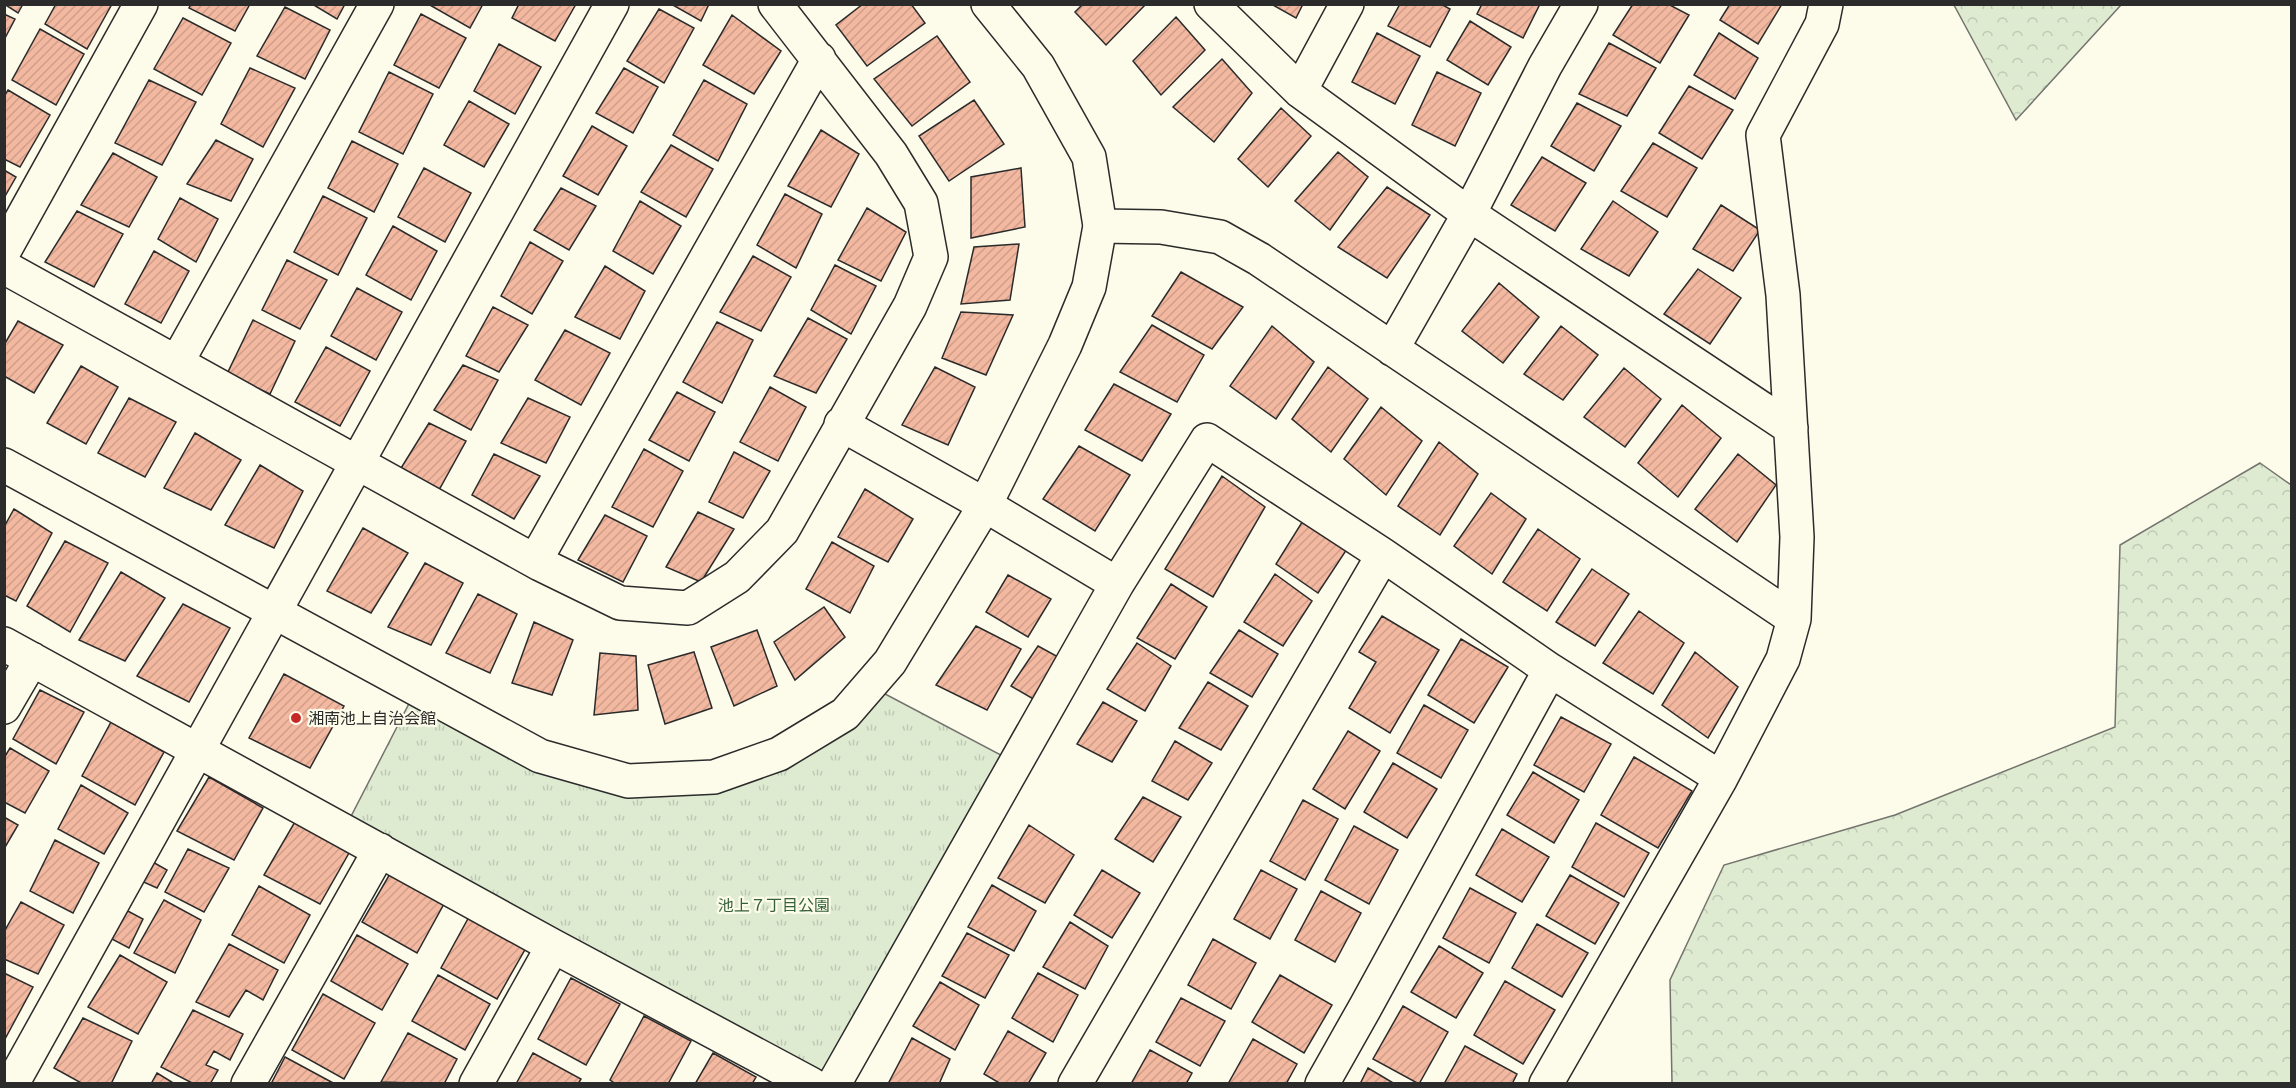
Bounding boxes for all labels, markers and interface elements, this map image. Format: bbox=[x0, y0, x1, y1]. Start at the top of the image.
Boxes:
place label: 湘南池上自治会館 bbox=[308, 709, 436, 727]
marker: 湘南池上自治会館 bbox=[289, 711, 303, 725]
park label: 池上７丁目公園 bbox=[718, 896, 830, 914]

